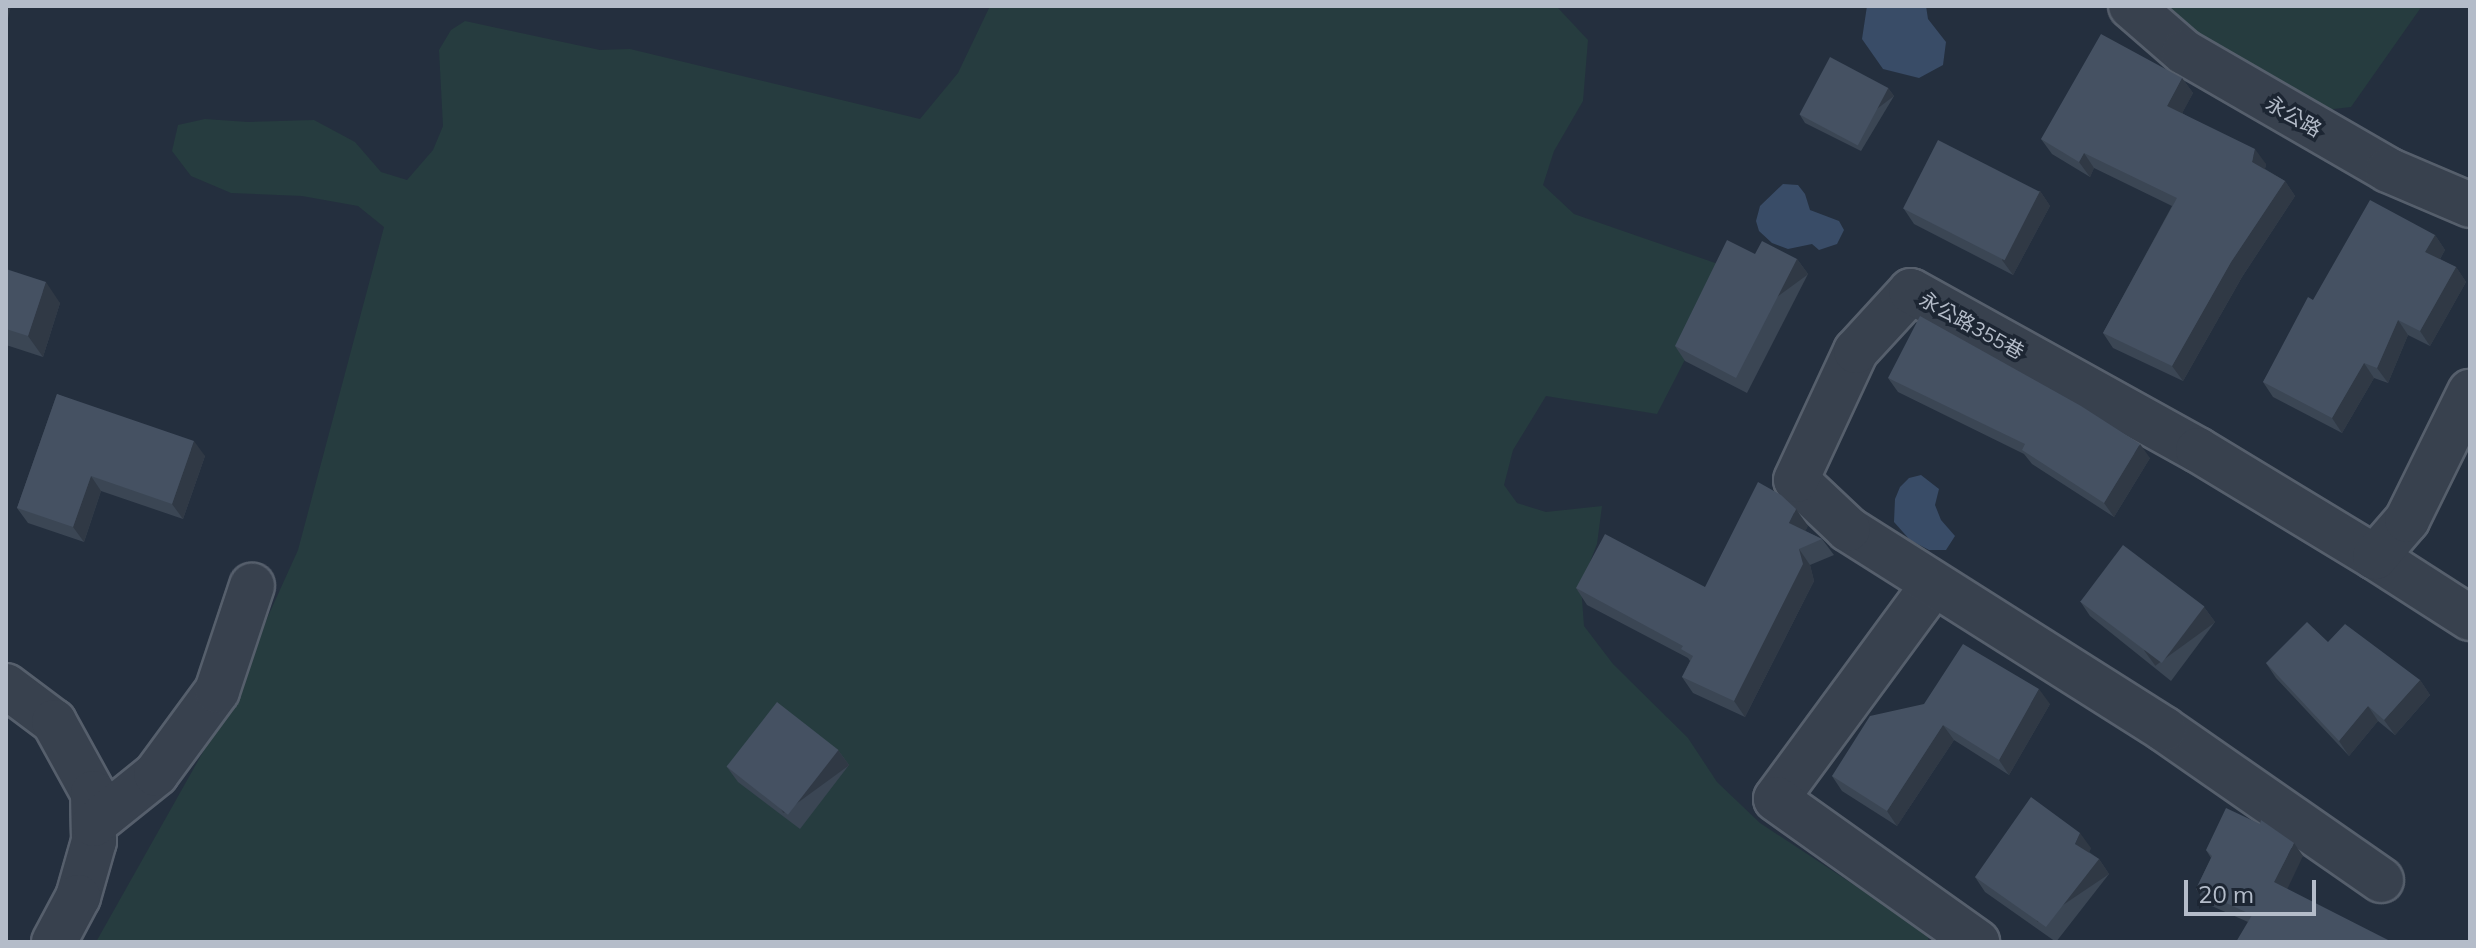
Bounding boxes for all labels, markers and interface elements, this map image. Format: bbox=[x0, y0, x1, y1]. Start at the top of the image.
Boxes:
street label: 永公路 bbox=[2262, 91, 2326, 141]
street label: 永公路355巷 bbox=[1915, 286, 2029, 364]
scale bar bbox=[2188, 864, 2320, 914]
text: 20 m bbox=[2198, 879, 2254, 909]

